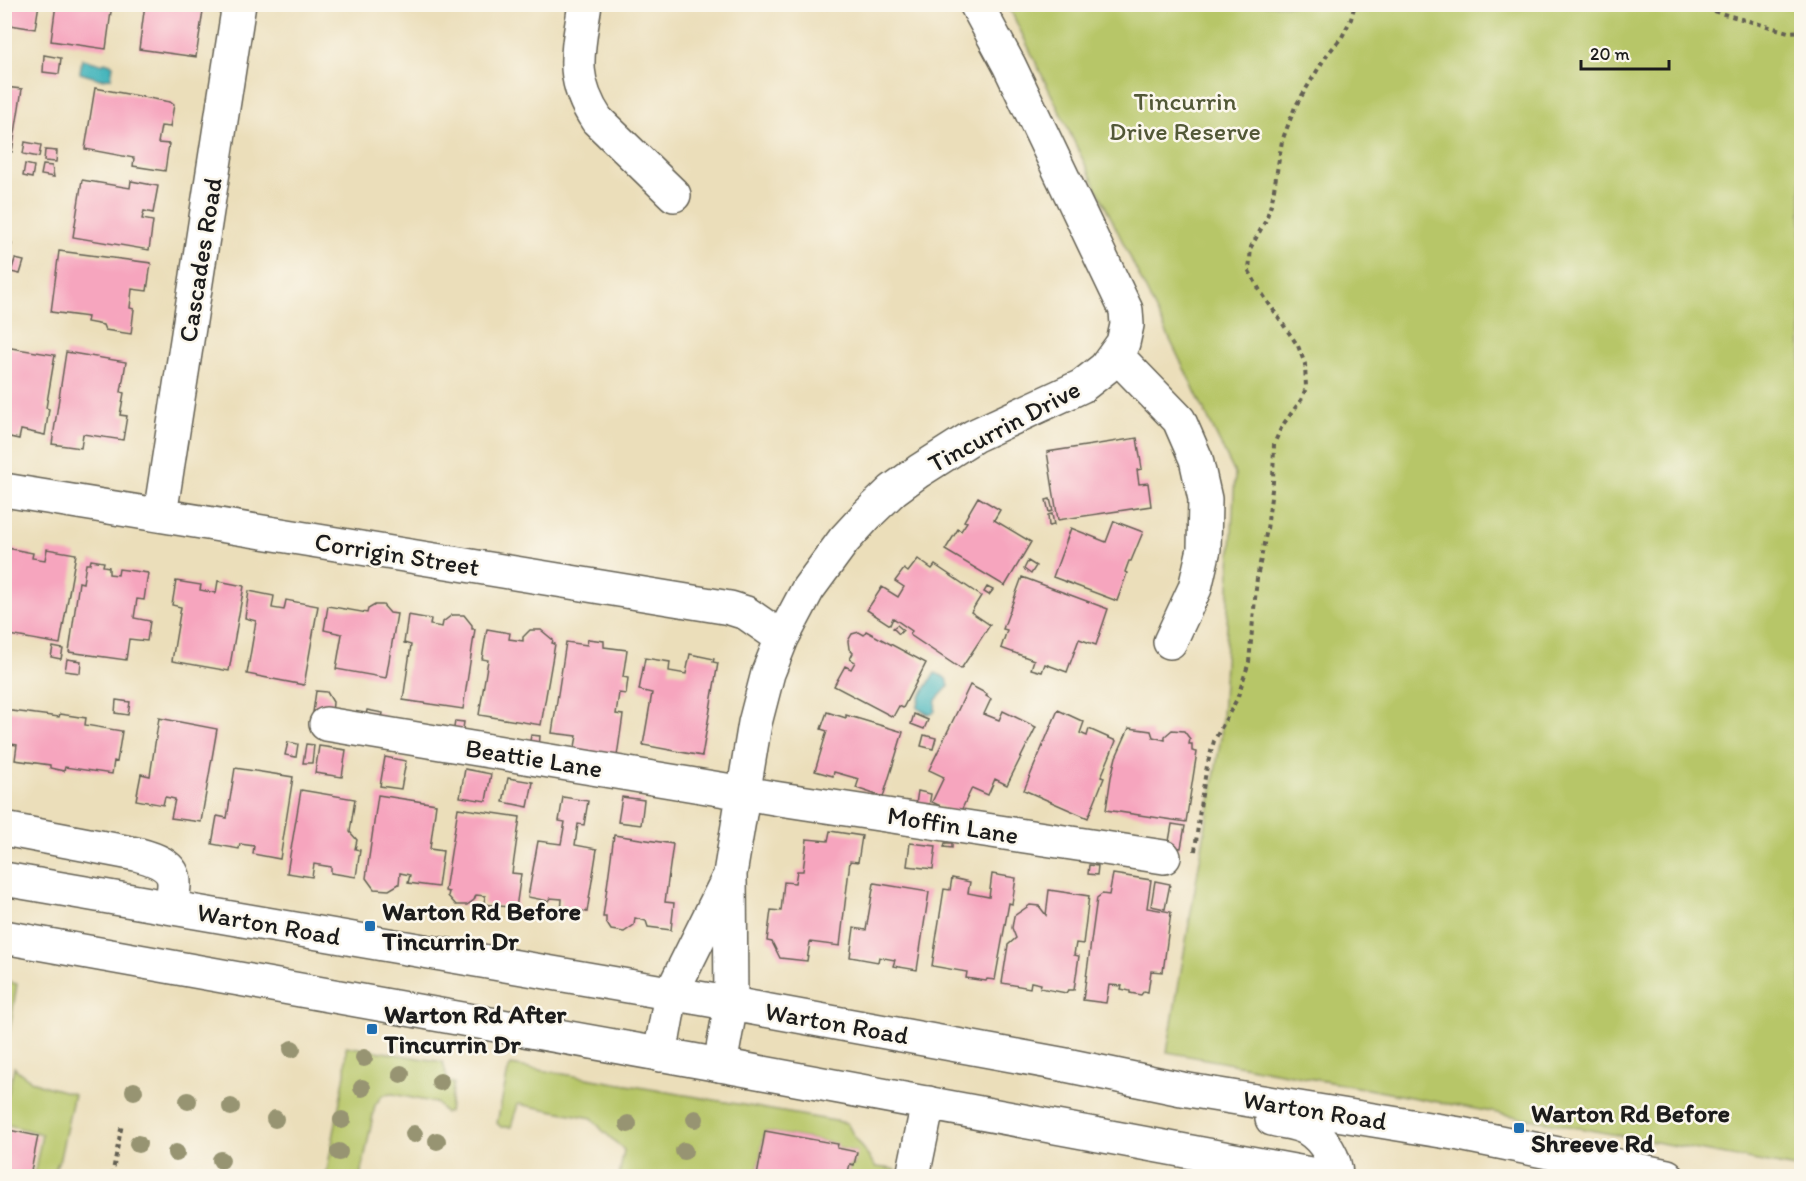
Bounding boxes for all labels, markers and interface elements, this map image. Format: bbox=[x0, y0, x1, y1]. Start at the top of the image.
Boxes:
scale bar bbox=[1581, 33, 1670, 71]
text: 20 m bbox=[1590, 43, 1630, 65]
park label: Tincurrin Drive Reserve bbox=[1109, 85, 1261, 147]
street label: Cascades Road bbox=[171, 175, 229, 345]
street label: Tincurrin Drive bbox=[923, 373, 1085, 479]
street label: Corrigin Street bbox=[312, 525, 482, 583]
street label: Beattie Lane bbox=[463, 731, 605, 785]
street label: Moffin Lane bbox=[885, 799, 1021, 851]
place label: Warton Rd Before Tincurrin Dr bbox=[381, 895, 581, 957]
street label: Warton Road bbox=[195, 896, 344, 953]
marker: Warton Rd Before Tincurrin Dr bbox=[363, 919, 377, 933]
street label: Warton Road bbox=[763, 995, 912, 1052]
place label: Warton Rd After Tincurrin Dr bbox=[383, 998, 568, 1060]
marker: Warton Rd After Tincurrin Dr bbox=[365, 1022, 379, 1036]
street label: Warton Road bbox=[1241, 1083, 1390, 1137]
place label: Warton Rd Before Shreeve Rd bbox=[1531, 1097, 1730, 1159]
marker: Warton Rd Before Shreeve Rd bbox=[1512, 1121, 1526, 1135]

